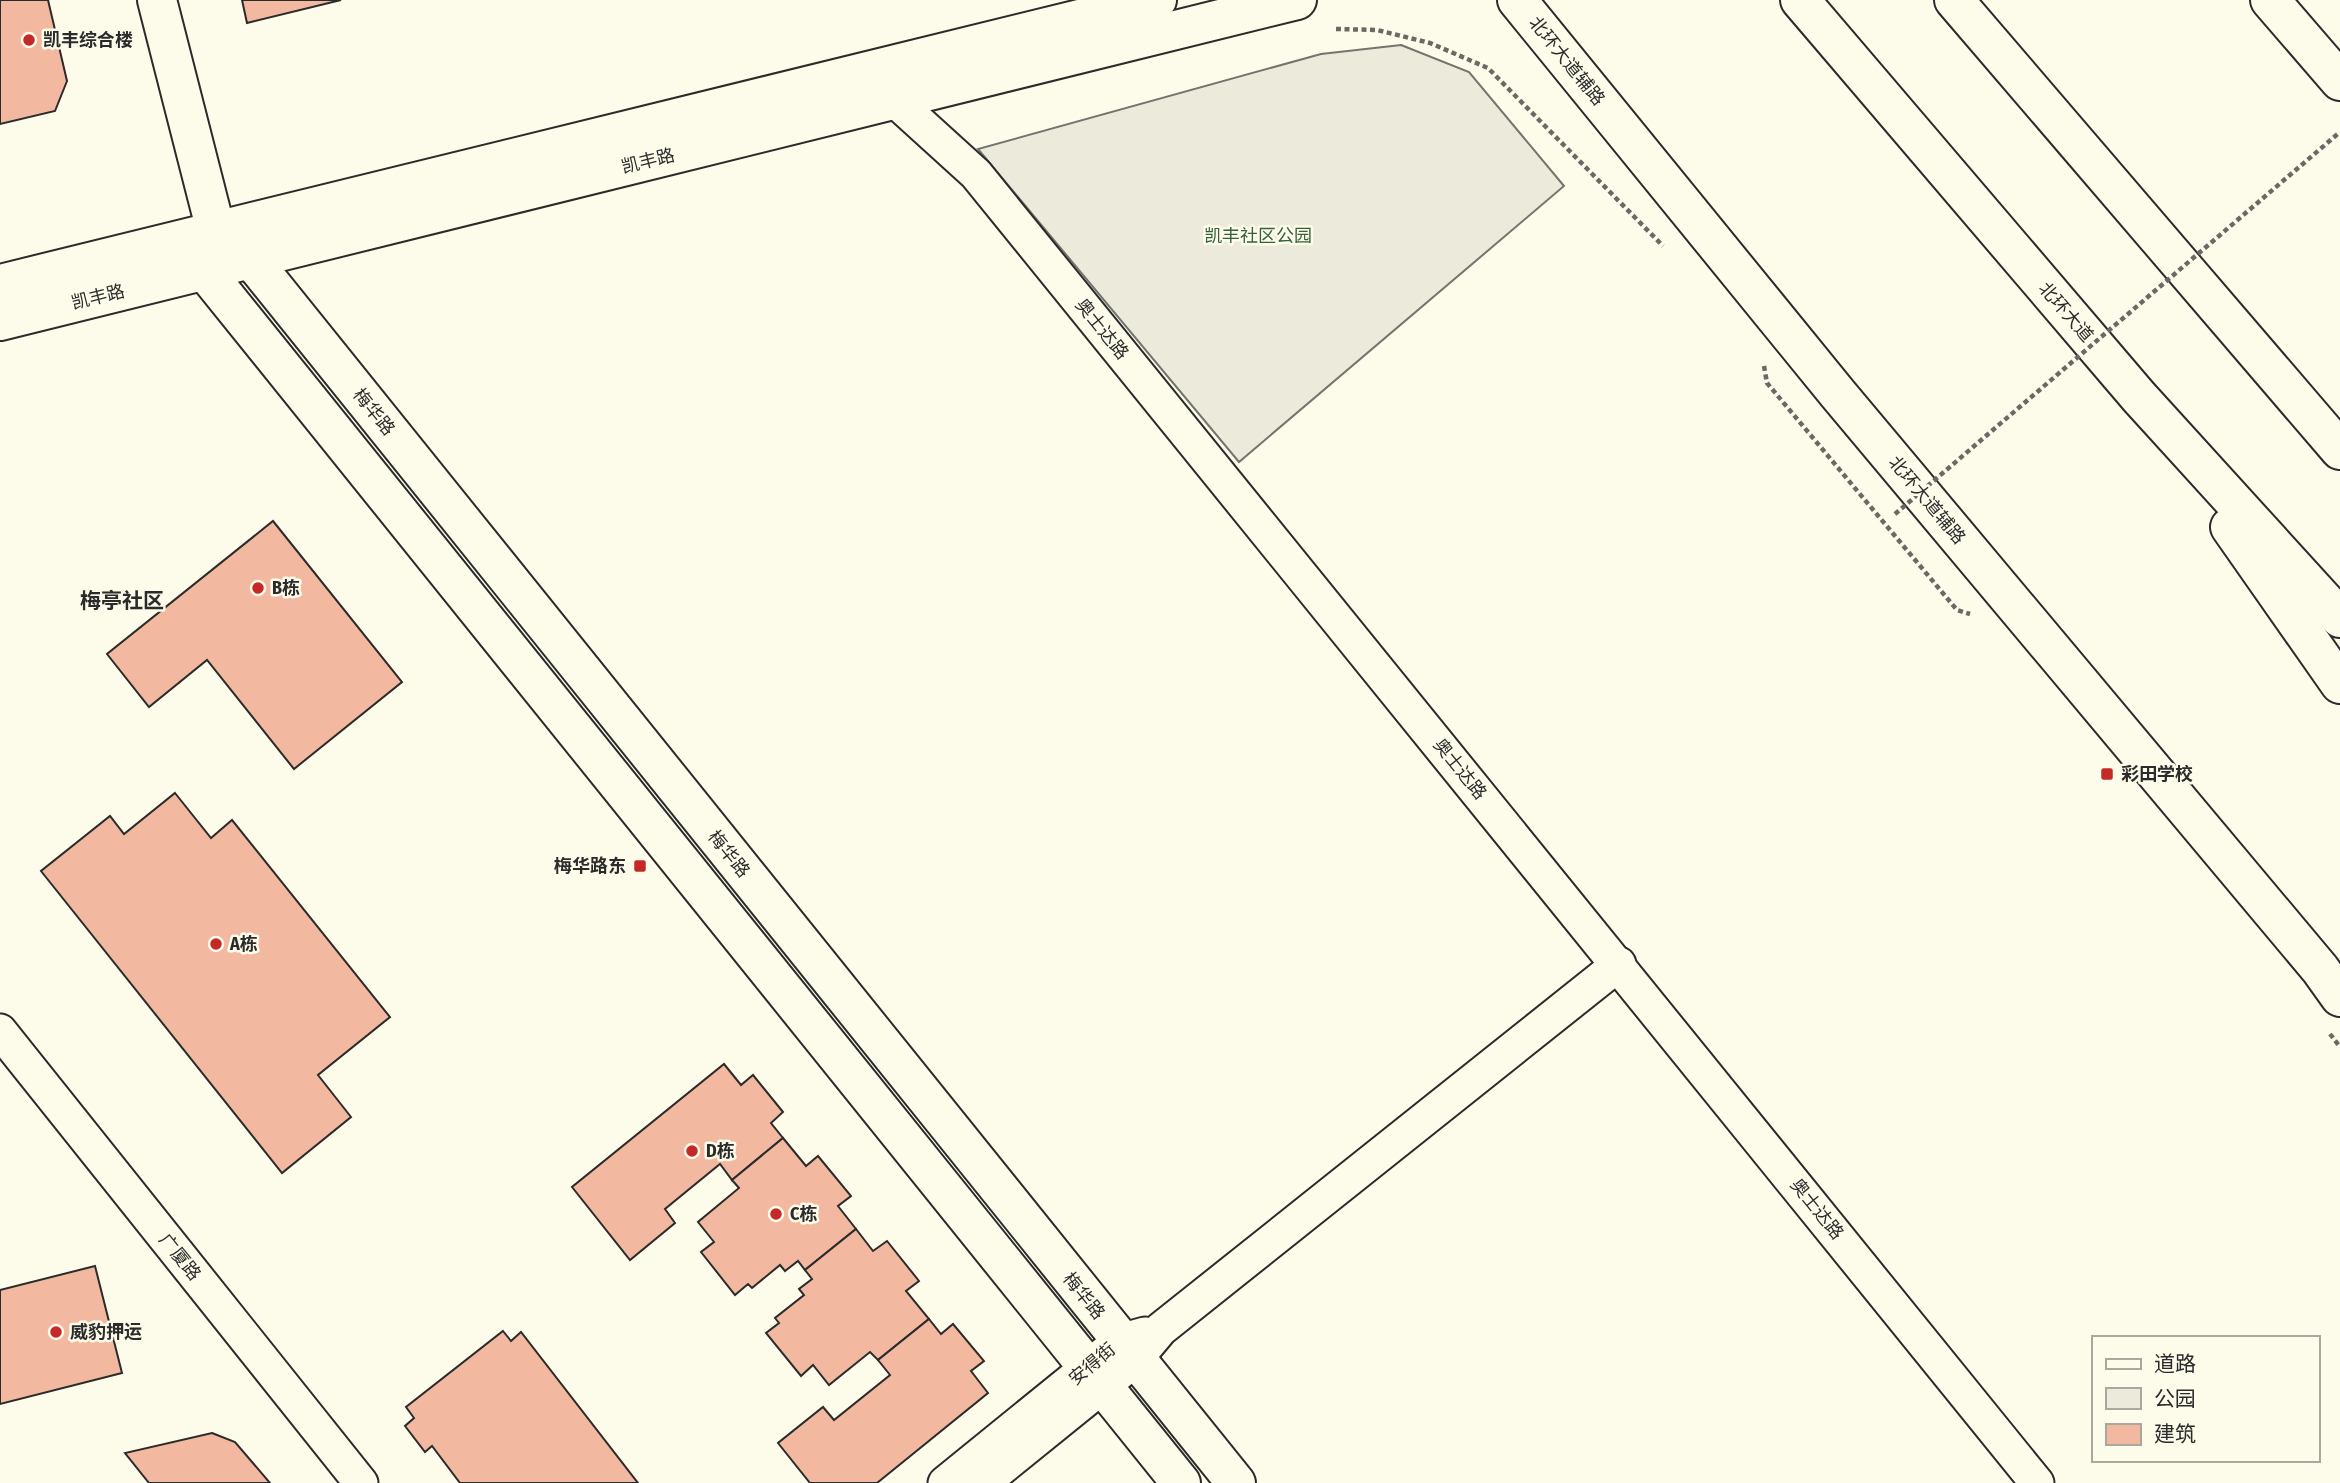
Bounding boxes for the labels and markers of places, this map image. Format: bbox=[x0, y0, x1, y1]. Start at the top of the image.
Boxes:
place label: 凯丰综合楼 bbox=[43, 29, 133, 51]
marker: 凯丰综合楼 bbox=[21, 32, 37, 48]
place label: B栋 bbox=[272, 577, 300, 599]
marker: B栋 bbox=[250, 580, 266, 596]
place label: 彩田学校 bbox=[2121, 763, 2193, 785]
marker: 彩田学校 bbox=[2099, 766, 2115, 782]
place label: 梅华路东 bbox=[554, 855, 626, 877]
marker: 梅华路东 bbox=[632, 858, 648, 874]
place label: A栋 bbox=[229, 933, 258, 955]
marker: A栋 bbox=[208, 936, 224, 952]
place label: D栋 bbox=[706, 1140, 735, 1162]
marker: D栋 bbox=[684, 1143, 700, 1159]
place label: C栋 bbox=[790, 1203, 817, 1225]
marker: C栋 bbox=[768, 1206, 784, 1222]
place label: 威豹押运 bbox=[70, 1321, 142, 1343]
marker: 威豹押运 bbox=[48, 1324, 64, 1340]

